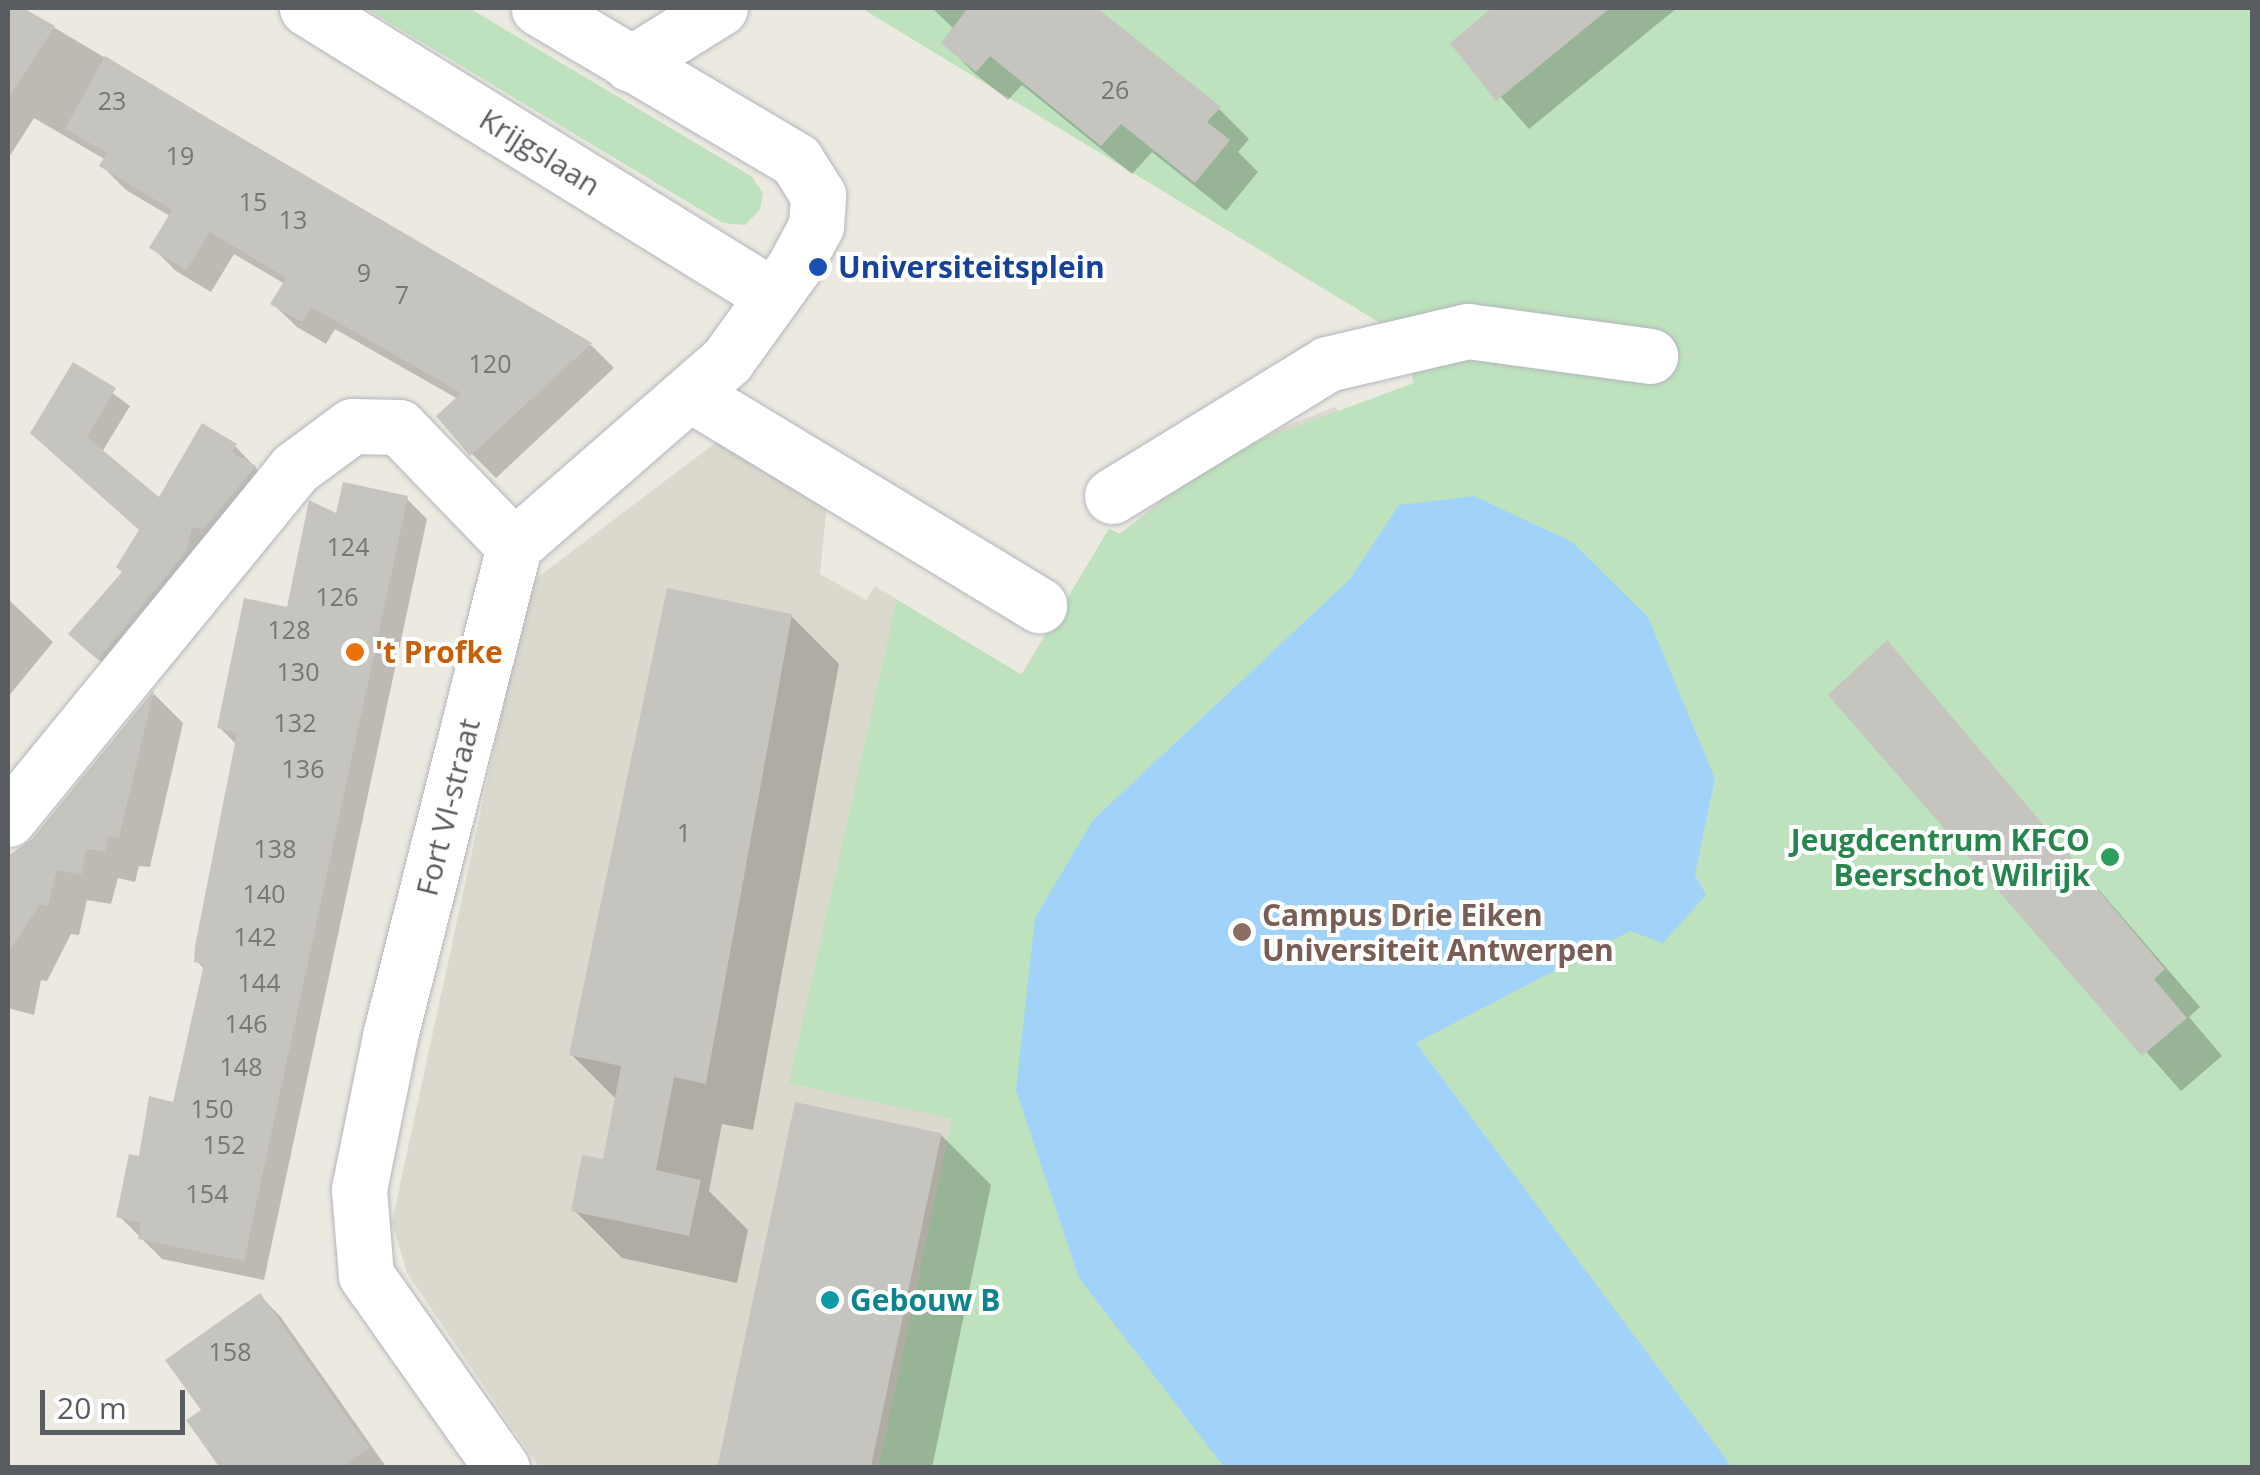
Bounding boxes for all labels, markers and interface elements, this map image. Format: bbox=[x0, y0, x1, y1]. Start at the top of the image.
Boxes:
house number: 26 bbox=[1101, 74, 1129, 104]
house number: 23 bbox=[98, 85, 126, 115]
street label: Krijgslaan bbox=[473, 101, 607, 203]
house number: 19 bbox=[166, 140, 194, 170]
house number: 15 bbox=[239, 186, 267, 216]
house number: 13 bbox=[279, 204, 307, 234]
place label: Universiteitsplein bbox=[838, 249, 1105, 285]
marker: Universiteitsplein bbox=[807, 256, 829, 278]
house number: 9 bbox=[357, 257, 371, 287]
house number: 7 bbox=[395, 279, 409, 309]
house number: 120 bbox=[469, 348, 511, 378]
house number: 124 bbox=[327, 531, 369, 561]
house number: 126 bbox=[316, 581, 358, 611]
house number: 128 bbox=[268, 614, 310, 644]
place label: 't Profke bbox=[375, 634, 503, 670]
marker: 't Profke bbox=[344, 641, 366, 663]
house number: 130 bbox=[277, 656, 319, 686]
house number: 132 bbox=[274, 707, 316, 737]
street label: Fort VI-straat bbox=[409, 715, 487, 899]
house number: 136 bbox=[282, 753, 324, 783]
house number: 1 bbox=[677, 817, 691, 847]
place label: Jeugdcentrum KFCO Beerschot Wilrijk bbox=[1791, 822, 2090, 892]
house number: 138 bbox=[254, 833, 296, 863]
marker: Jeugdcentrum KFCO Beerschot Wilrijk bbox=[2099, 846, 2121, 868]
house number: 140 bbox=[243, 878, 285, 908]
place label: Campus Drie Eiken Universiteit Antwerpen bbox=[1262, 897, 1614, 968]
house number: 142 bbox=[234, 921, 276, 951]
marker: Campus Drie Eiken Universiteit Antwerpen bbox=[1231, 921, 1253, 943]
house number: 144 bbox=[238, 967, 280, 997]
house number: 146 bbox=[225, 1008, 267, 1038]
house number: 148 bbox=[220, 1051, 262, 1081]
house number: 150 bbox=[191, 1093, 233, 1123]
house number: 152 bbox=[203, 1129, 245, 1159]
house number: 154 bbox=[186, 1178, 228, 1208]
place label: Gebouw B bbox=[850, 1282, 1000, 1318]
marker: Gebouw B bbox=[819, 1289, 841, 1311]
house number: 158 bbox=[209, 1336, 251, 1366]
scale bar bbox=[45, 1370, 190, 1432]
text: 20 m bbox=[57, 1387, 127, 1428]

